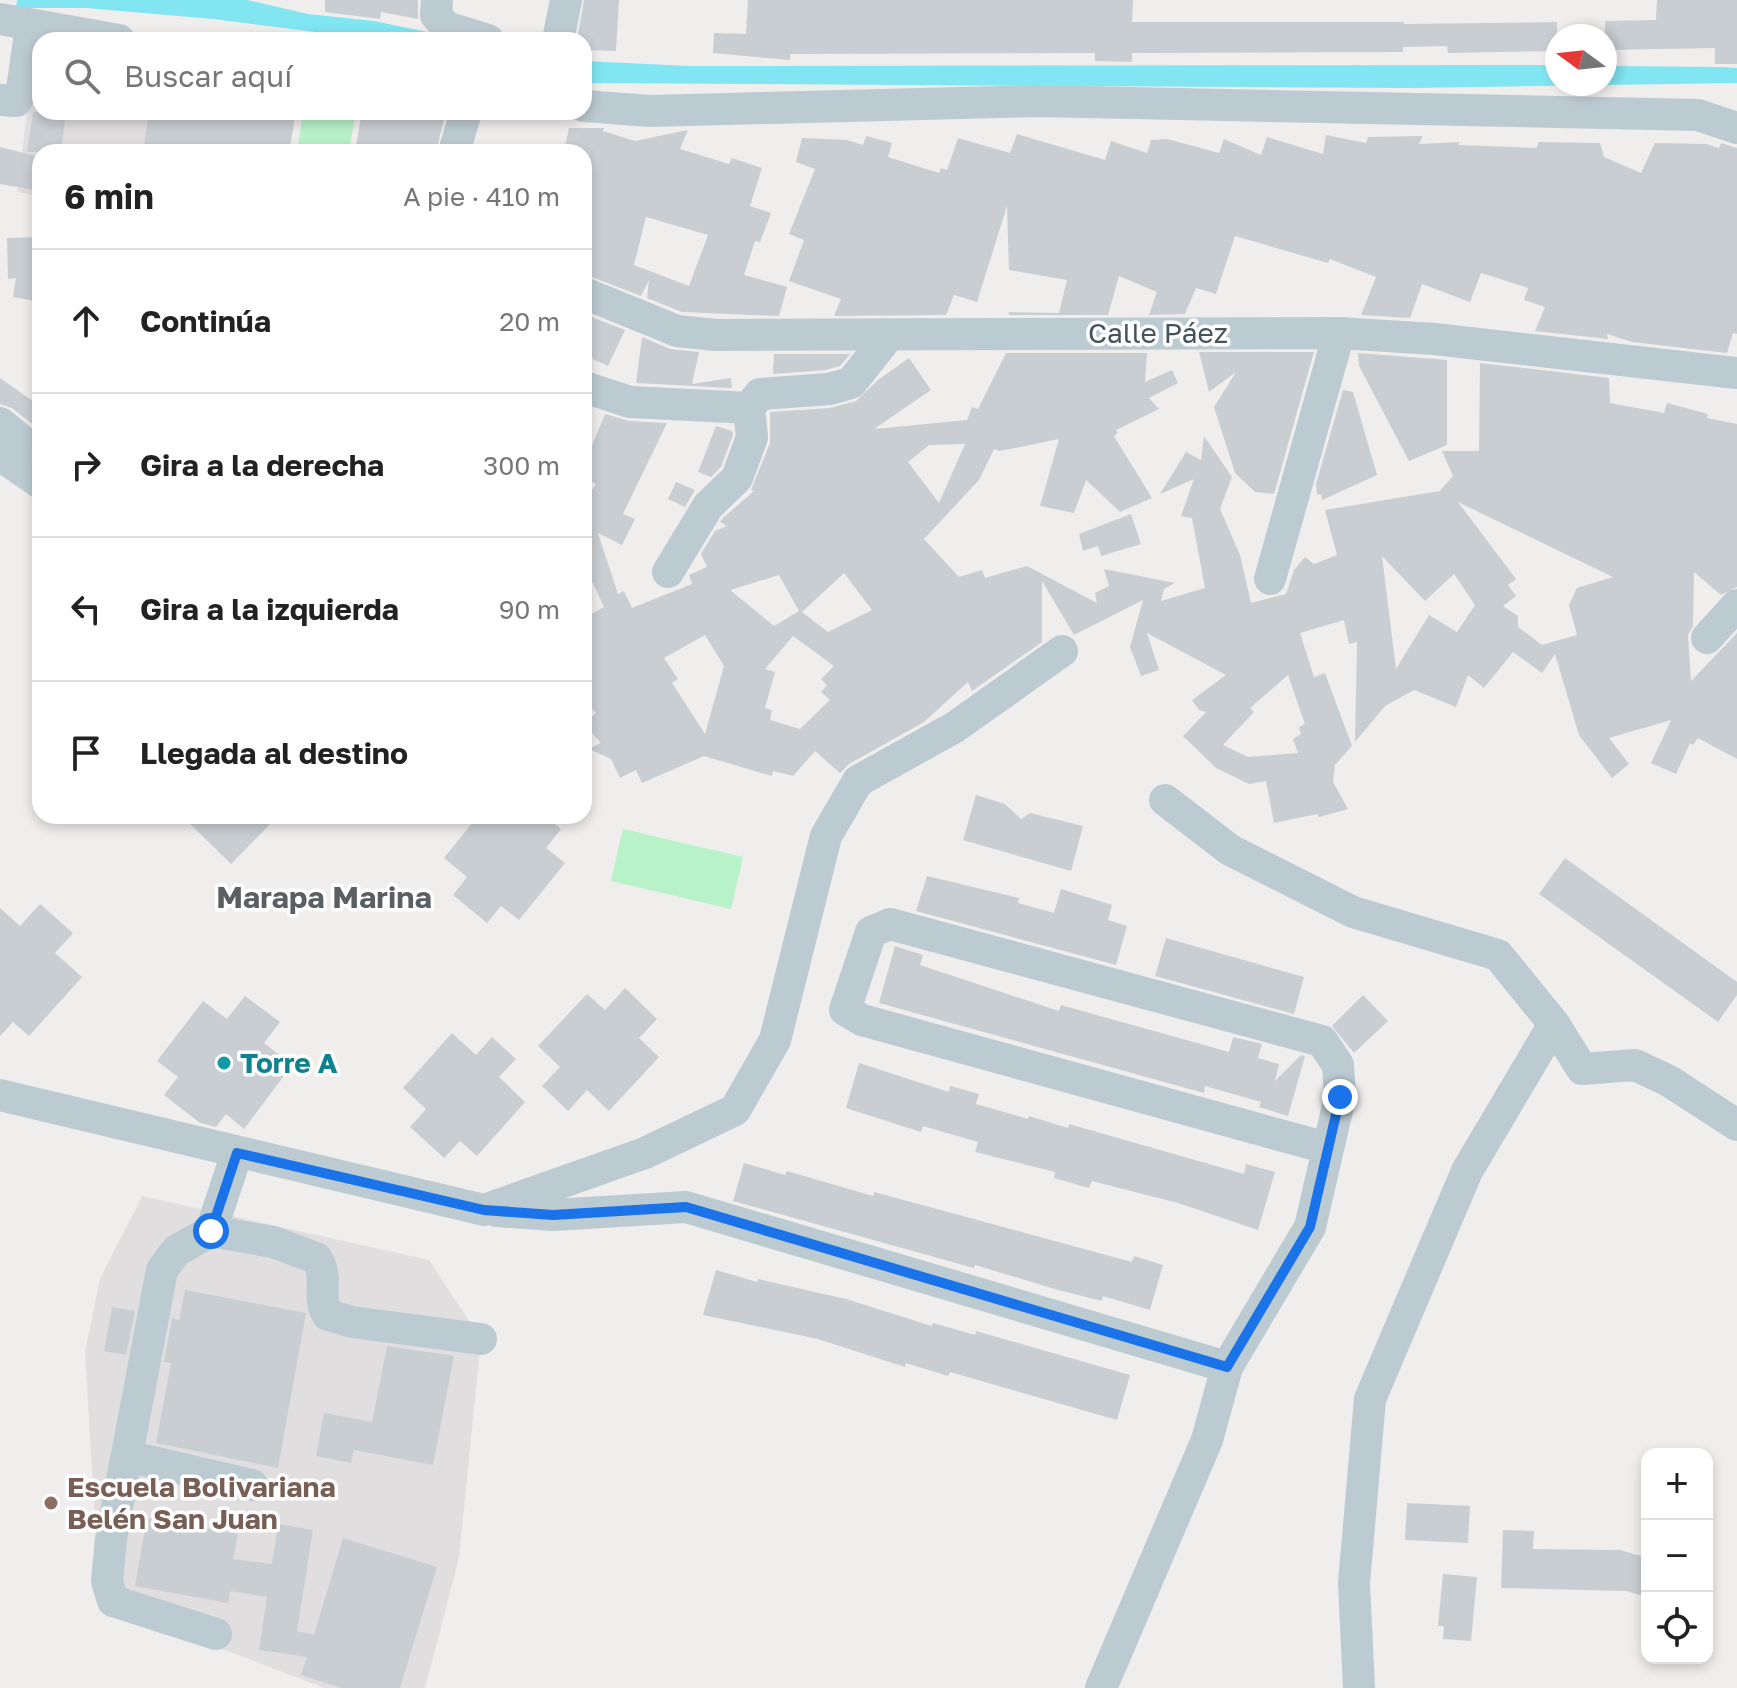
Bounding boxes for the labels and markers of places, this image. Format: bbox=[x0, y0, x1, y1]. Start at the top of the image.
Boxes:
place label: Torre A bbox=[240, 1046, 338, 1079]
marker: Torre A bbox=[215, 1054, 233, 1072]
place label: Escuela Bolivariana Belén San Juan bbox=[67, 1470, 336, 1535]
marker: Escuela Bolivariana Belén San Juan bbox=[42, 1494, 60, 1512]

